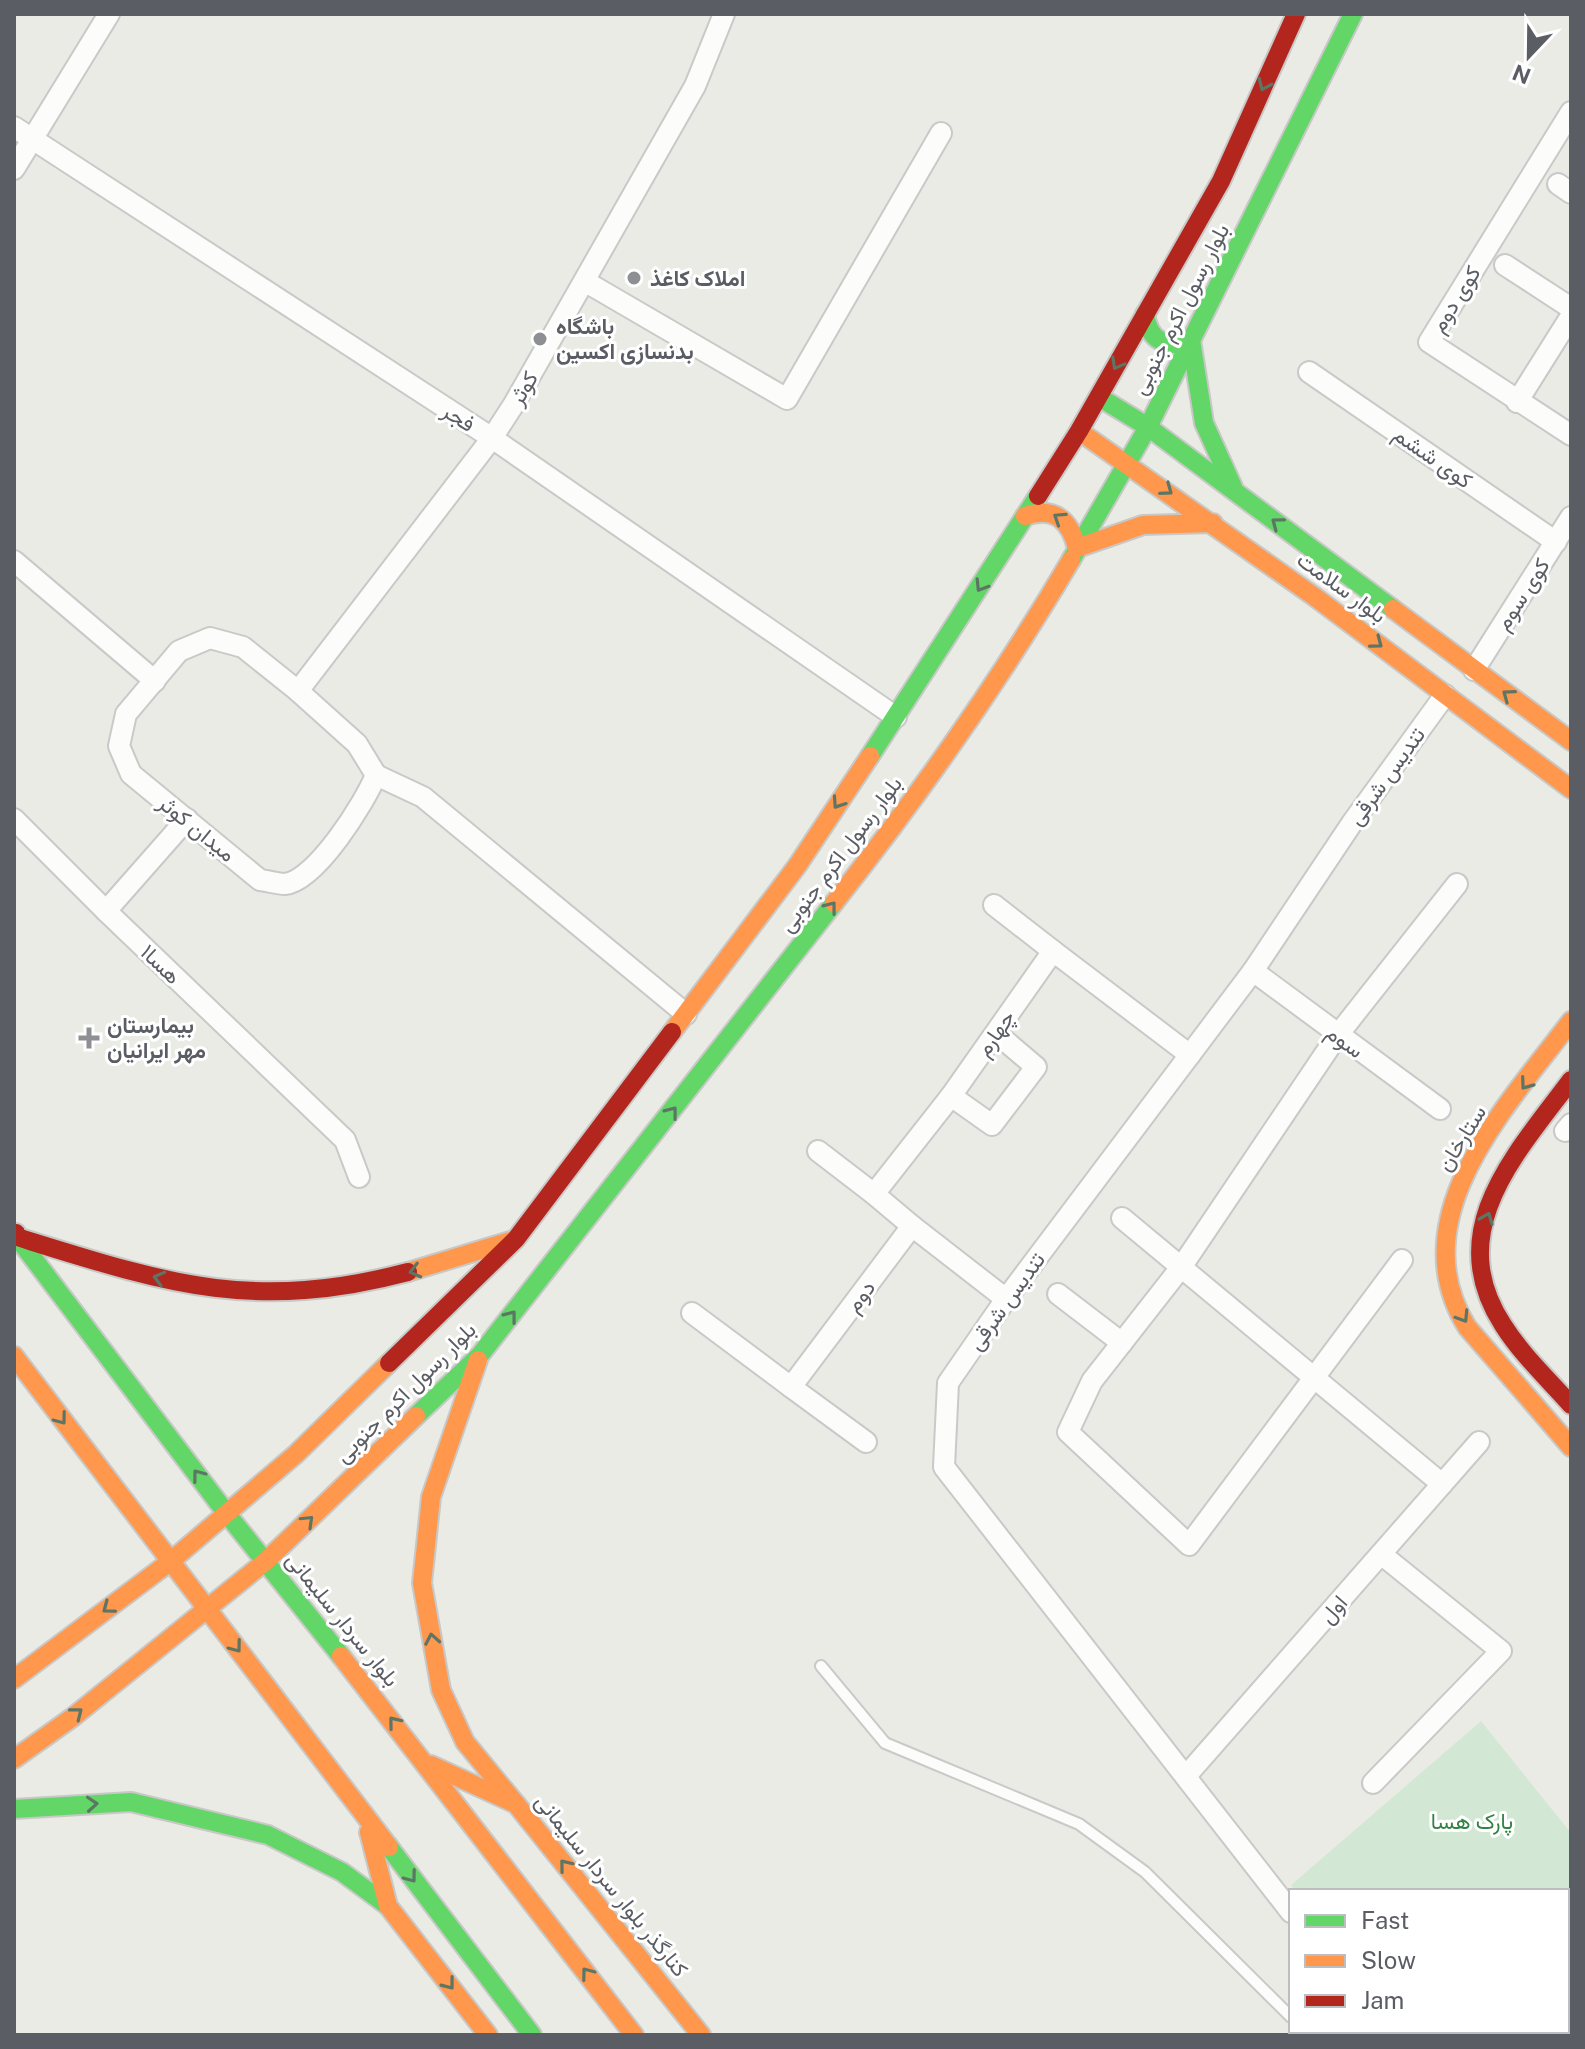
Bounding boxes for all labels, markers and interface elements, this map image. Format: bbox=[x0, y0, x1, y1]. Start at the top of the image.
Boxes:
north arrow bbox=[1489, 16, 1569, 96]
text: N bbox=[1509, 59, 1534, 90]
one-way arrow bbox=[1258, 77, 1274, 91]
street label: بلوار رسول اکرم جنوبی bbox=[1126, 219, 1236, 400]
street label: کوی دوم bbox=[1424, 261, 1487, 338]
place label: املاک کاغذ bbox=[650, 265, 745, 291]
marker: املاک کاغذ bbox=[625, 269, 643, 287]
place label: باشگاه بدنسازی اکسین bbox=[556, 313, 694, 365]
marker: باشگاه بدنسازی اکسین bbox=[531, 330, 549, 348]
one-way arrow bbox=[1111, 356, 1127, 370]
street label: کوثر bbox=[502, 366, 544, 411]
street label: فجر bbox=[436, 396, 480, 438]
street label: کوی ششم bbox=[1387, 420, 1478, 495]
one-way arrow bbox=[1158, 481, 1172, 495]
one-way arrow bbox=[1054, 512, 1068, 527]
one-way arrow bbox=[1271, 518, 1286, 532]
street label: بلوار سلامت bbox=[1292, 546, 1392, 629]
street label: کوی سوم bbox=[1489, 553, 1557, 636]
one-way arrow bbox=[975, 577, 990, 592]
one-way arrow bbox=[1368, 634, 1383, 648]
one-way arrow bbox=[1502, 690, 1517, 705]
street label: تندیس شرقی bbox=[1342, 722, 1431, 831]
street label: بلوار رسول اکرم جنوبی bbox=[773, 771, 909, 938]
street label: میدان کوثر bbox=[152, 788, 241, 868]
one-way arrow bbox=[833, 795, 848, 809]
one-way arrow bbox=[822, 901, 836, 916]
street label: هسا۱ bbox=[135, 939, 187, 989]
street label: چهارم bbox=[970, 1005, 1022, 1062]
place label: بیمارستان مهر ایرانیان bbox=[107, 1012, 206, 1064]
street label: سوم bbox=[1320, 1019, 1369, 1065]
marker: بیمارستان مهر ایرانیان bbox=[78, 1027, 100, 1049]
one-way arrow bbox=[1521, 1076, 1536, 1090]
street label: ستارخان bbox=[1431, 1100, 1492, 1176]
one-way arrow bbox=[662, 1106, 676, 1121]
one-way arrow bbox=[1477, 1212, 1494, 1226]
street label: تندیس شرقی bbox=[962, 1247, 1051, 1356]
one-way arrow bbox=[409, 1262, 423, 1279]
one-way arrow bbox=[152, 1271, 166, 1287]
street label: دوم bbox=[840, 1275, 882, 1318]
one-way arrow bbox=[1453, 1308, 1468, 1323]
one-way arrow bbox=[501, 1310, 515, 1325]
street label: بلوار رسول اکرم جنوبی bbox=[329, 1316, 482, 1469]
one-way arrow bbox=[51, 1410, 65, 1425]
one-way arrow bbox=[193, 1469, 207, 1484]
one-way arrow bbox=[299, 1515, 313, 1530]
street label: بلوار سردار سلیمانی bbox=[280, 1547, 405, 1692]
street label: اول bbox=[1314, 1590, 1353, 1629]
one-way arrow bbox=[103, 1599, 117, 1613]
one-way arrow bbox=[424, 1632, 441, 1645]
one-way arrow bbox=[227, 1638, 241, 1653]
one-way arrow bbox=[68, 1709, 83, 1723]
one-way arrow bbox=[390, 1716, 404, 1731]
street label: کنارگذر بلوار سردار سلیمانی bbox=[529, 1788, 694, 1983]
one-way arrow bbox=[86, 1796, 99, 1813]
park label: پارک هسا bbox=[1431, 1808, 1513, 1836]
one-way arrow bbox=[560, 1859, 575, 1874]
one-way arrow bbox=[401, 1868, 415, 1882]
legend bbox=[1289, 1889, 1569, 2033]
text: Fast bbox=[1361, 1906, 1409, 1934]
text: Slow bbox=[1361, 1946, 1416, 1974]
one-way arrow bbox=[582, 1967, 596, 1982]
one-way arrow bbox=[439, 1975, 453, 1990]
text: Jam bbox=[1361, 1986, 1404, 2014]

